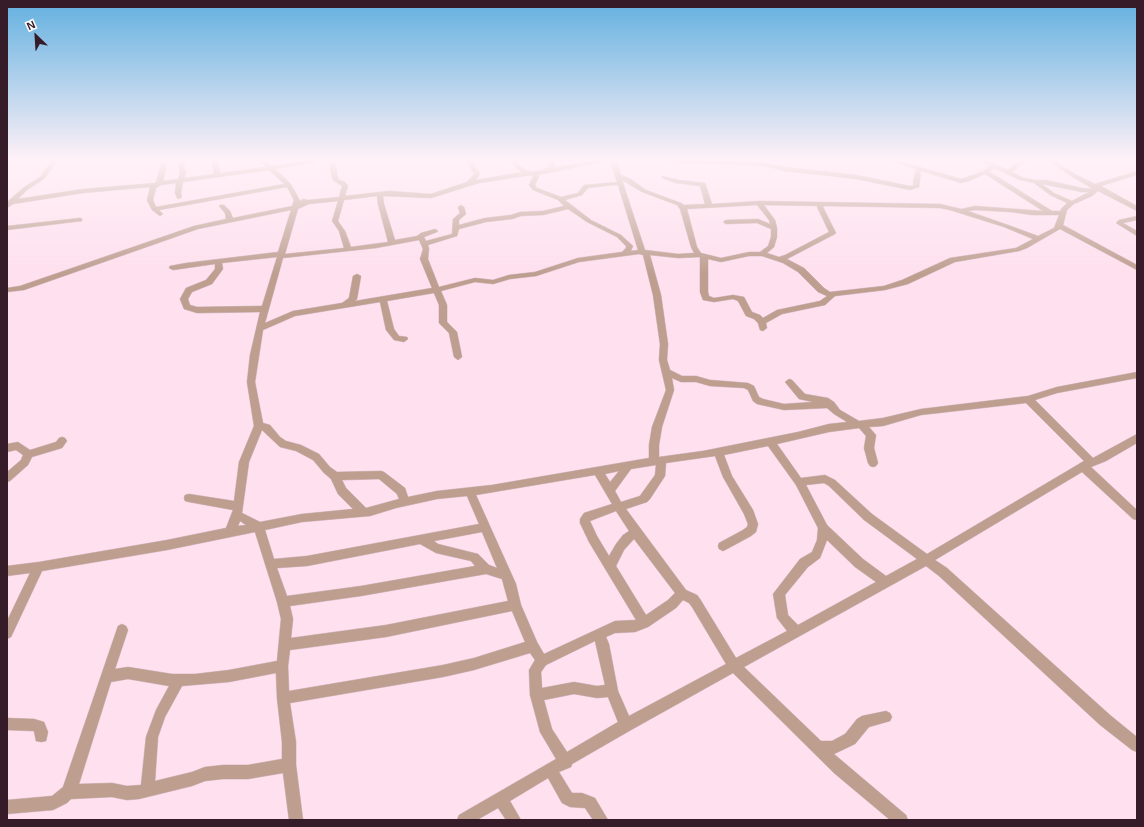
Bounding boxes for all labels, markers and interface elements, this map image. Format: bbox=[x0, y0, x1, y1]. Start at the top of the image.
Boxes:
north arrow bbox=[16, 16, 56, 56]
text: N bbox=[25, 18, 37, 32]

